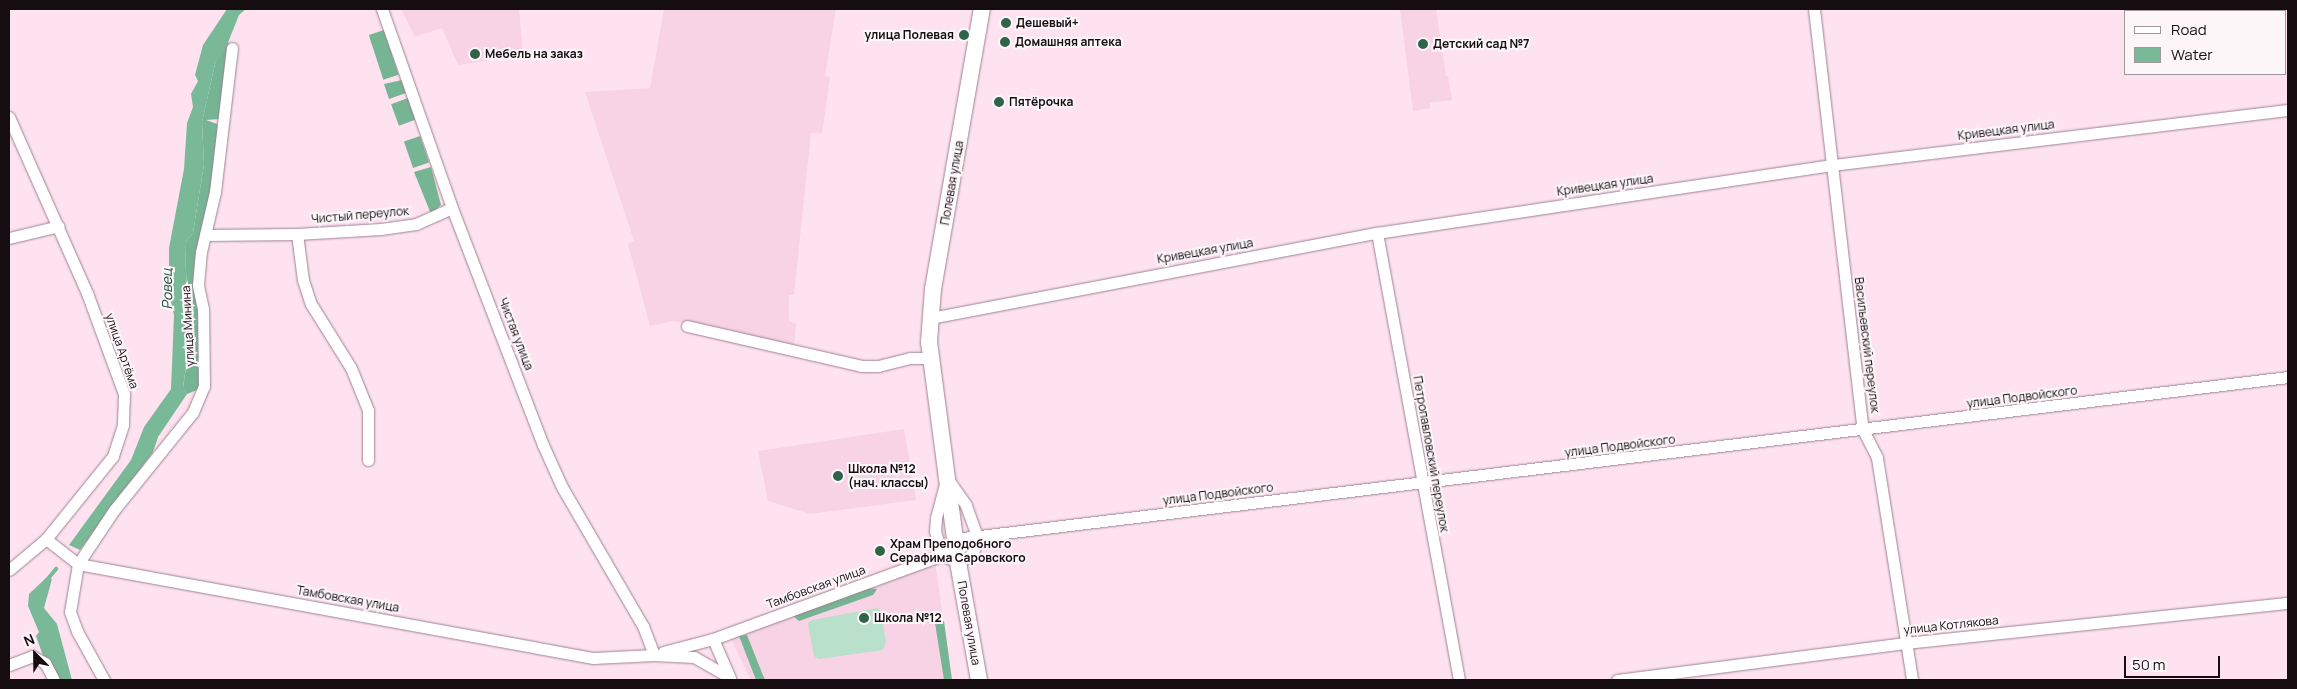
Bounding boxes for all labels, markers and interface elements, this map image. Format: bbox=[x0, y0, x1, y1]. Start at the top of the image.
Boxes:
legend bbox=[2124, 10, 2287, 75]
place label: Дешевый+ bbox=[1016, 16, 1079, 30]
marker: Дешевый+ bbox=[1000, 17, 1012, 29]
text: Road bbox=[2171, 19, 2207, 40]
place label: улица Полевая bbox=[865, 28, 954, 42]
marker: улица Полевая bbox=[958, 29, 970, 41]
place label: Домашняя аптека bbox=[1015, 35, 1122, 49]
marker: Домашняя аптека bbox=[999, 36, 1011, 48]
place label: Детский сад №7 bbox=[1433, 37, 1529, 51]
marker: Детский сад №7 bbox=[1417, 38, 1429, 50]
text: Water bbox=[2171, 44, 2213, 65]
place label: Мебель на заказ bbox=[485, 47, 583, 61]
marker: Мебель на заказ bbox=[469, 48, 481, 60]
place label: Пятёрочка bbox=[1009, 95, 1073, 109]
marker: Пятёрочка bbox=[993, 96, 1005, 108]
street label: Кривецкая улица bbox=[1957, 117, 2055, 143]
street label: Полевая улица bbox=[937, 140, 967, 226]
street label: Кривецкая улица bbox=[1556, 171, 1654, 199]
street label: Чистый переулок bbox=[310, 204, 410, 226]
street label: Кривецкая улица bbox=[1156, 235, 1254, 267]
water label: Ровец bbox=[158, 268, 176, 310]
street label: Васильевский переулок bbox=[1852, 276, 1882, 414]
street label: улица Минина bbox=[179, 285, 197, 367]
street label: Чистая улица bbox=[496, 296, 536, 372]
street label: улица Артёма bbox=[102, 311, 142, 391]
street label: Петропавловский переулок bbox=[1410, 375, 1452, 533]
street label: улица Подвойского bbox=[1966, 383, 2078, 411]
street label: улица Подвойского bbox=[1564, 432, 1676, 460]
place label: Школа №12 (нач. классы) bbox=[848, 462, 929, 490]
marker: Школа №12 (нач. классы) bbox=[832, 470, 844, 482]
street label: улица Подвойского bbox=[1162, 480, 1274, 508]
place label: Храм Преподобного Серафима Саровского bbox=[890, 537, 1026, 565]
marker: Храм Преподобного Серафима Саровского bbox=[874, 545, 886, 557]
street label: Тамбовская улица bbox=[765, 562, 867, 612]
street label: Полевая улица bbox=[954, 580, 984, 666]
street label: Тамбовская улица bbox=[296, 583, 400, 615]
place label: Школа №12 bbox=[874, 611, 942, 625]
marker: Школа №12 bbox=[858, 612, 870, 624]
street label: улица Котлякова bbox=[1903, 613, 1999, 637]
north arrow bbox=[10, 629, 60, 679]
text: N bbox=[21, 629, 37, 650]
scale bar bbox=[2127, 646, 2223, 678]
text: 50 m bbox=[2132, 654, 2166, 675]

